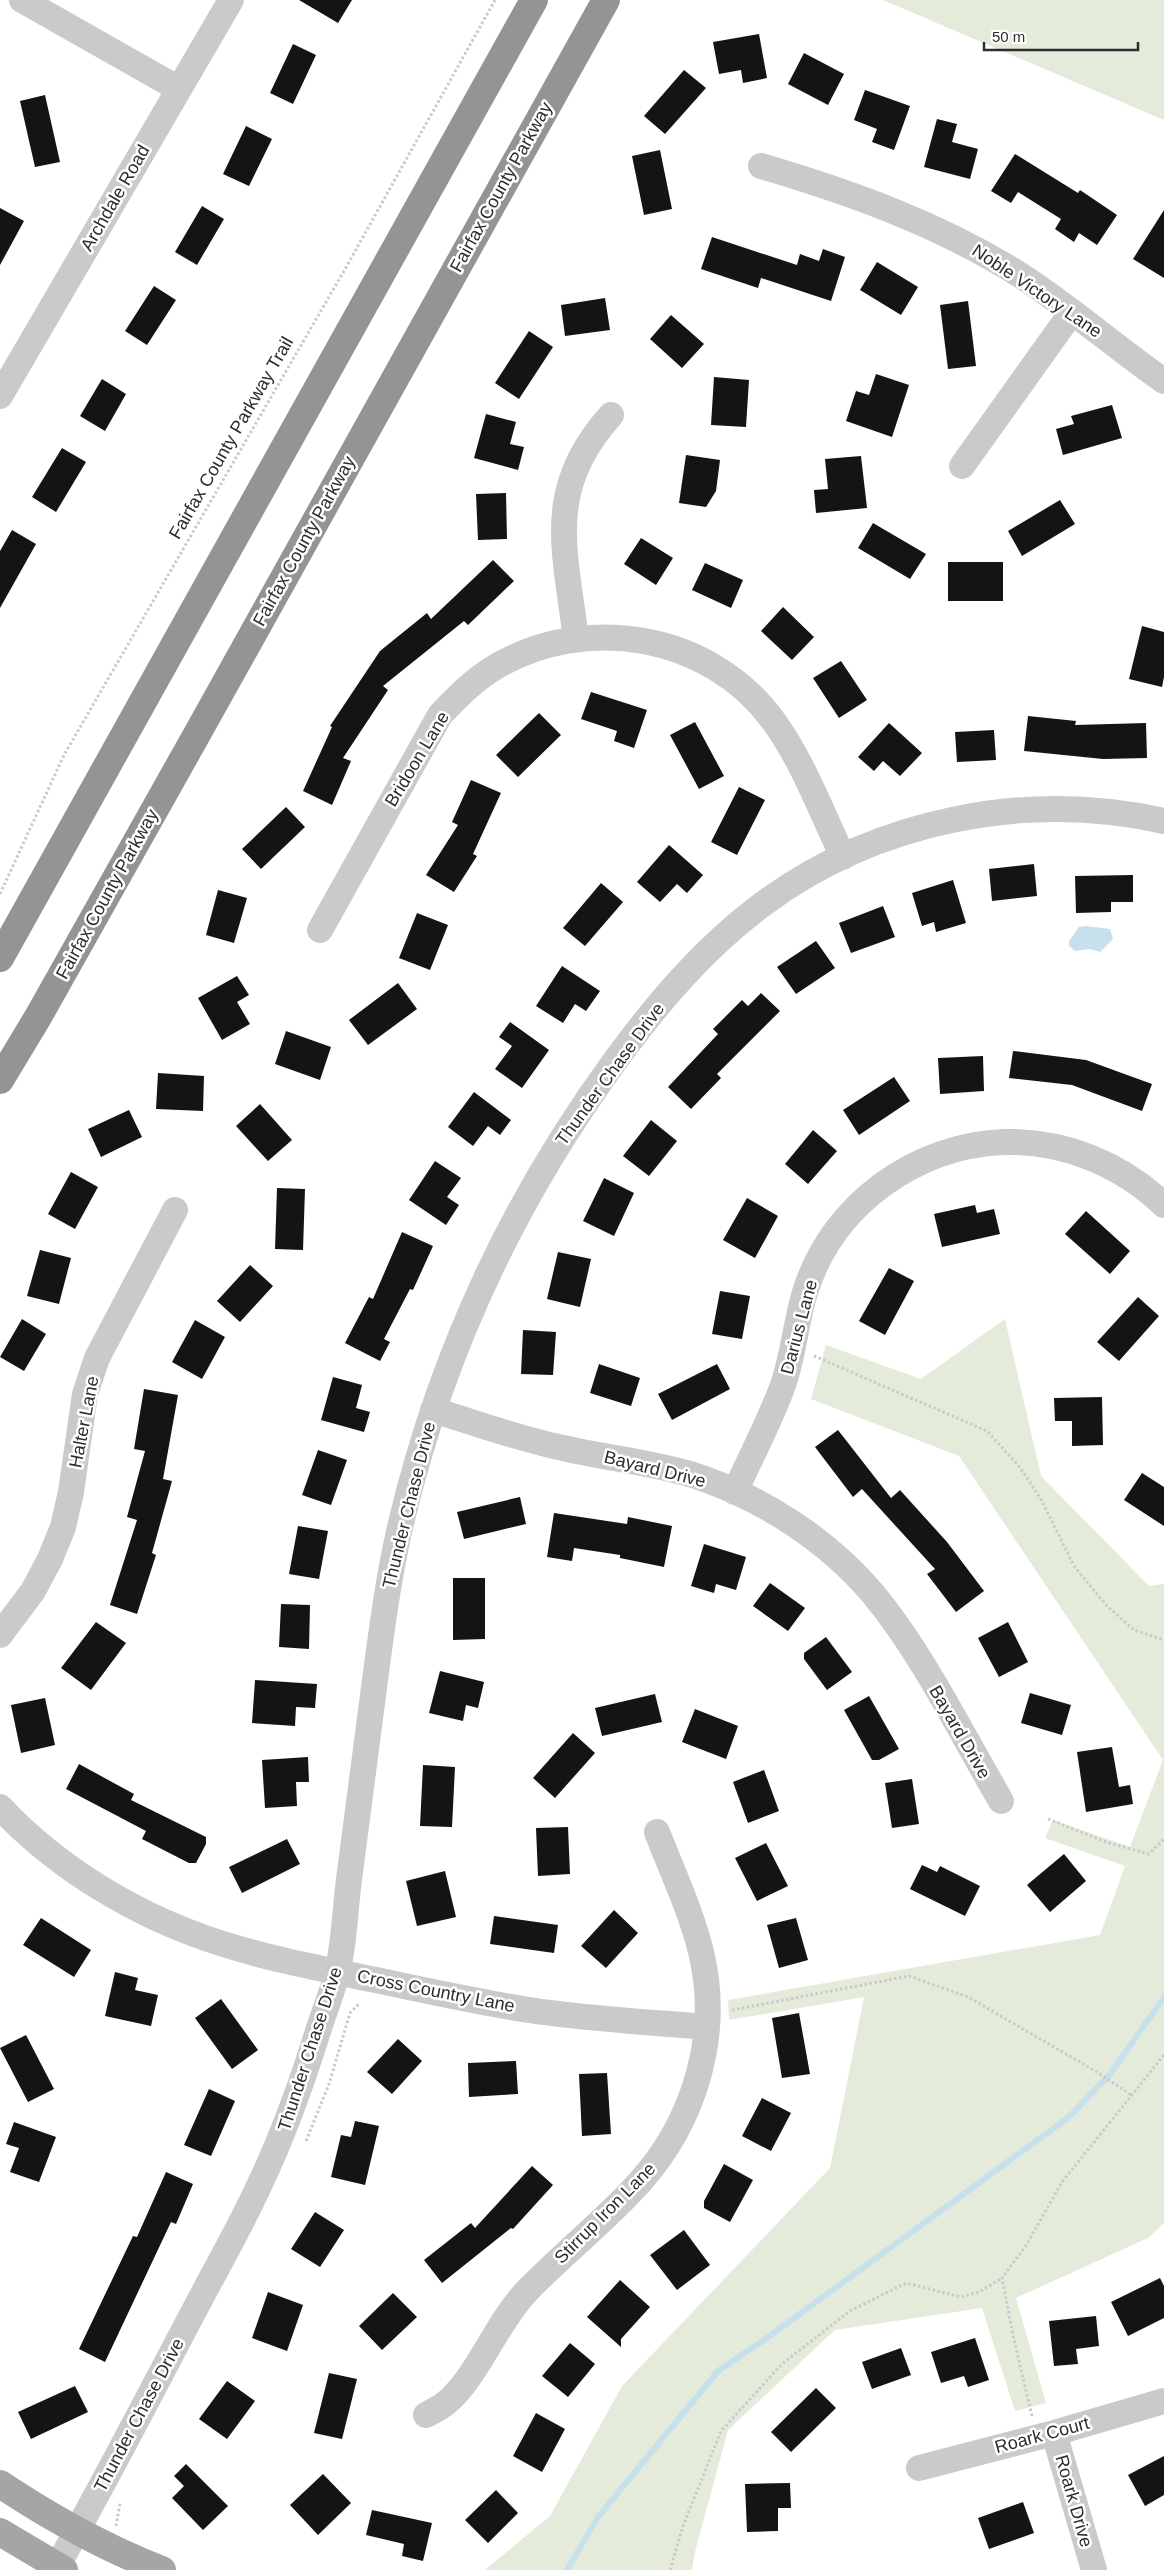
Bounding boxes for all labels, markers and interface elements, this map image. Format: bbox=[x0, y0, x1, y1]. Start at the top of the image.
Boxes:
scale bar bbox=[984, 20, 1138, 52]
text: 50 m bbox=[992, 28, 1025, 45]
street label: Fairfax County Parkway bbox=[446, 99, 556, 275]
street label: Archdale Road bbox=[77, 141, 153, 255]
street label: Noble Victory Lane bbox=[968, 240, 1106, 342]
street label: Fairfax County Parkway Trail bbox=[165, 333, 297, 543]
street label: Fairfax County Parkway bbox=[249, 453, 359, 629]
street label: Bridoon Lane bbox=[381, 708, 453, 810]
street label: Fairfax County Parkway bbox=[52, 806, 162, 982]
street label: Thunder Chase Drive bbox=[552, 999, 668, 1149]
street label: Darius Lane bbox=[777, 1278, 821, 1376]
street label: Halter Lane bbox=[65, 1374, 103, 1470]
street label: Thunder Chase Drive bbox=[379, 1420, 439, 1590]
street label: Bayard Drive bbox=[602, 1447, 708, 1491]
street label: Bayard Drive bbox=[925, 1682, 995, 1782]
street label: Thunder Chase Drive bbox=[274, 1965, 346, 2133]
street label: Cross Country Lane bbox=[356, 1966, 516, 2016]
street label: Stirrup Iron Lane bbox=[551, 2159, 659, 2267]
street label: Thunder Chase Drive bbox=[90, 2335, 188, 2495]
street label: Roark Court bbox=[993, 2413, 1091, 2457]
street label: Roark Drive bbox=[1051, 2453, 1097, 2549]

